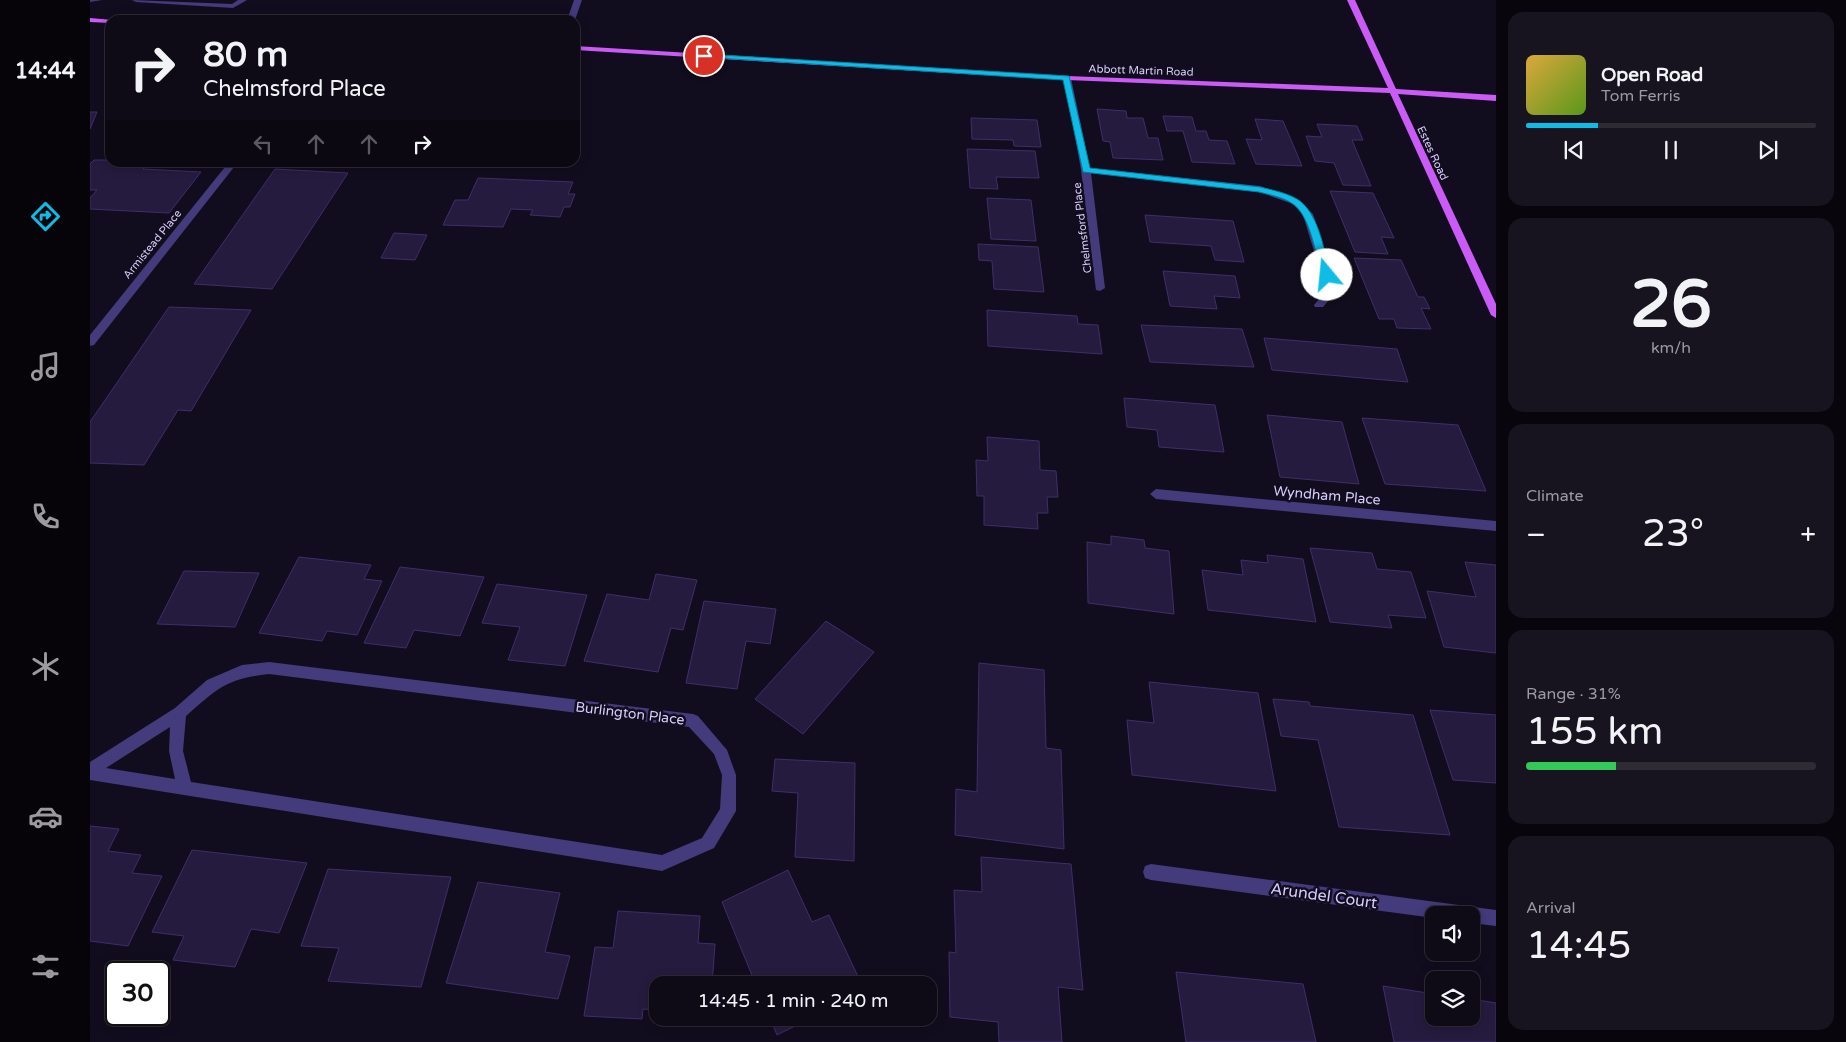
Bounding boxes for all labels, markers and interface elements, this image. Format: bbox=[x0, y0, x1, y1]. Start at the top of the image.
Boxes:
text: 80 m bbox=[203, 34, 288, 76]
icon: right bbox=[120, 35, 185, 100]
pin bbox=[683, 35, 725, 77]
icon: arrive bbox=[690, 42, 718, 70]
text: 14:44 bbox=[15, 58, 75, 84]
street label: Abbott Martin Road bbox=[1088, 62, 1194, 79]
text: Open Road bbox=[1601, 64, 1703, 86]
text: Chelmsford Place bbox=[203, 76, 386, 102]
text: Tom Ferris bbox=[1601, 86, 1680, 106]
street label: Estes Road bbox=[1414, 124, 1451, 182]
icon: left bbox=[249, 130, 277, 158]
icon: ahead bbox=[302, 130, 330, 158]
icon: ahead bbox=[355, 130, 383, 158]
icon: right bbox=[408, 130, 436, 158]
icon: previous bbox=[1560, 136, 1588, 164]
icon: pause bbox=[1657, 136, 1685, 164]
icon: next bbox=[1754, 136, 1782, 164]
street label: Chelmsford Place bbox=[1070, 182, 1095, 274]
icon: directions bbox=[28, 199, 63, 234]
street label: Armistead Place bbox=[121, 207, 184, 281]
position arrow bbox=[1300, 248, 1352, 300]
text: 26 bbox=[1630, 266, 1712, 345]
text: km/h bbox=[1651, 338, 1691, 358]
icon: music bbox=[28, 349, 63, 384]
street label: Wyndham Place bbox=[1273, 482, 1381, 509]
text: Climate bbox=[1526, 486, 1584, 506]
icon: phone bbox=[28, 499, 63, 534]
text: 23° bbox=[1642, 511, 1704, 557]
text: − bbox=[1526, 518, 1546, 552]
text: + bbox=[1800, 518, 1816, 552]
icon: climate bbox=[28, 649, 63, 684]
text: Range · 31% bbox=[1526, 684, 1621, 704]
street label: Burlington Place bbox=[574, 698, 686, 729]
text: 155 km bbox=[1526, 709, 1663, 755]
icon: car bbox=[28, 799, 63, 834]
street label: Arundel Court bbox=[1269, 879, 1378, 913]
text: Arrival bbox=[1526, 898, 1575, 918]
map controls bbox=[1425, 906, 1480, 1026]
button: sound bbox=[1425, 906, 1480, 961]
text: 14:45 bbox=[1526, 923, 1631, 969]
icon: filters bbox=[28, 949, 63, 984]
speed limit sign: 30 bbox=[105, 961, 170, 1026]
button: layers bbox=[1425, 971, 1480, 1026]
text: 14:45 · 1 min · 240 m bbox=[697, 990, 889, 1012]

